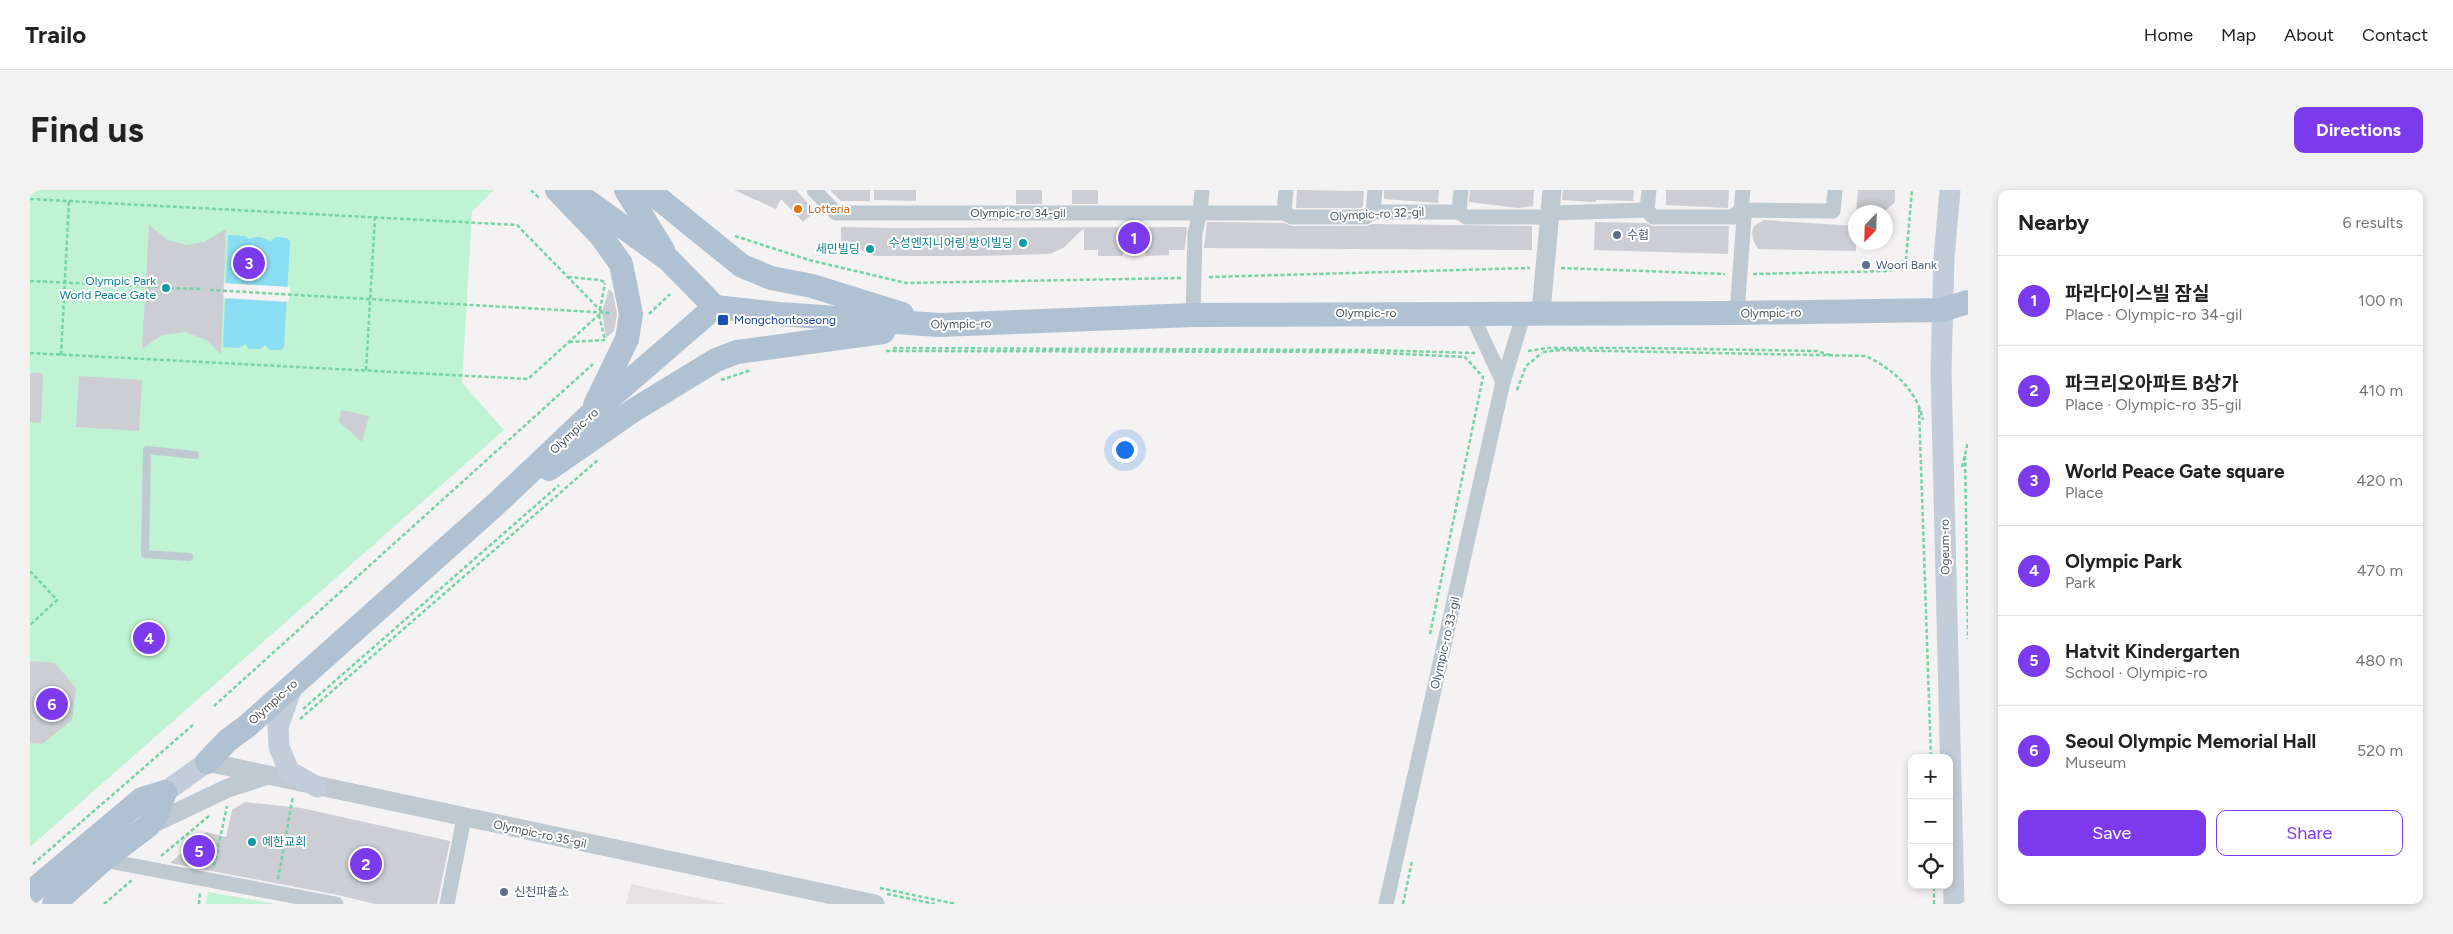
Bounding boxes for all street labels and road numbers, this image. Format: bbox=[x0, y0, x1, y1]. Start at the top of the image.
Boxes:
street label: Olympic-ro 32-gil bbox=[1329, 205, 1425, 223]
street label: Olympic-ro 34-gil bbox=[970, 206, 1066, 220]
street label: Olympic-ro bbox=[1740, 305, 1802, 321]
street label: Olympic-ro bbox=[1336, 306, 1396, 320]
street label: Olympic-ro bbox=[930, 316, 992, 332]
street label: Olympic-ro bbox=[547, 405, 601, 457]
street label: Ogeum-ro bbox=[1938, 519, 1952, 575]
street label: Olympic-ro 33-gil bbox=[1428, 595, 1462, 691]
street label: Olympic-ro bbox=[246, 676, 300, 728]
street label: Olympic-ro 35-gil bbox=[492, 817, 588, 851]

